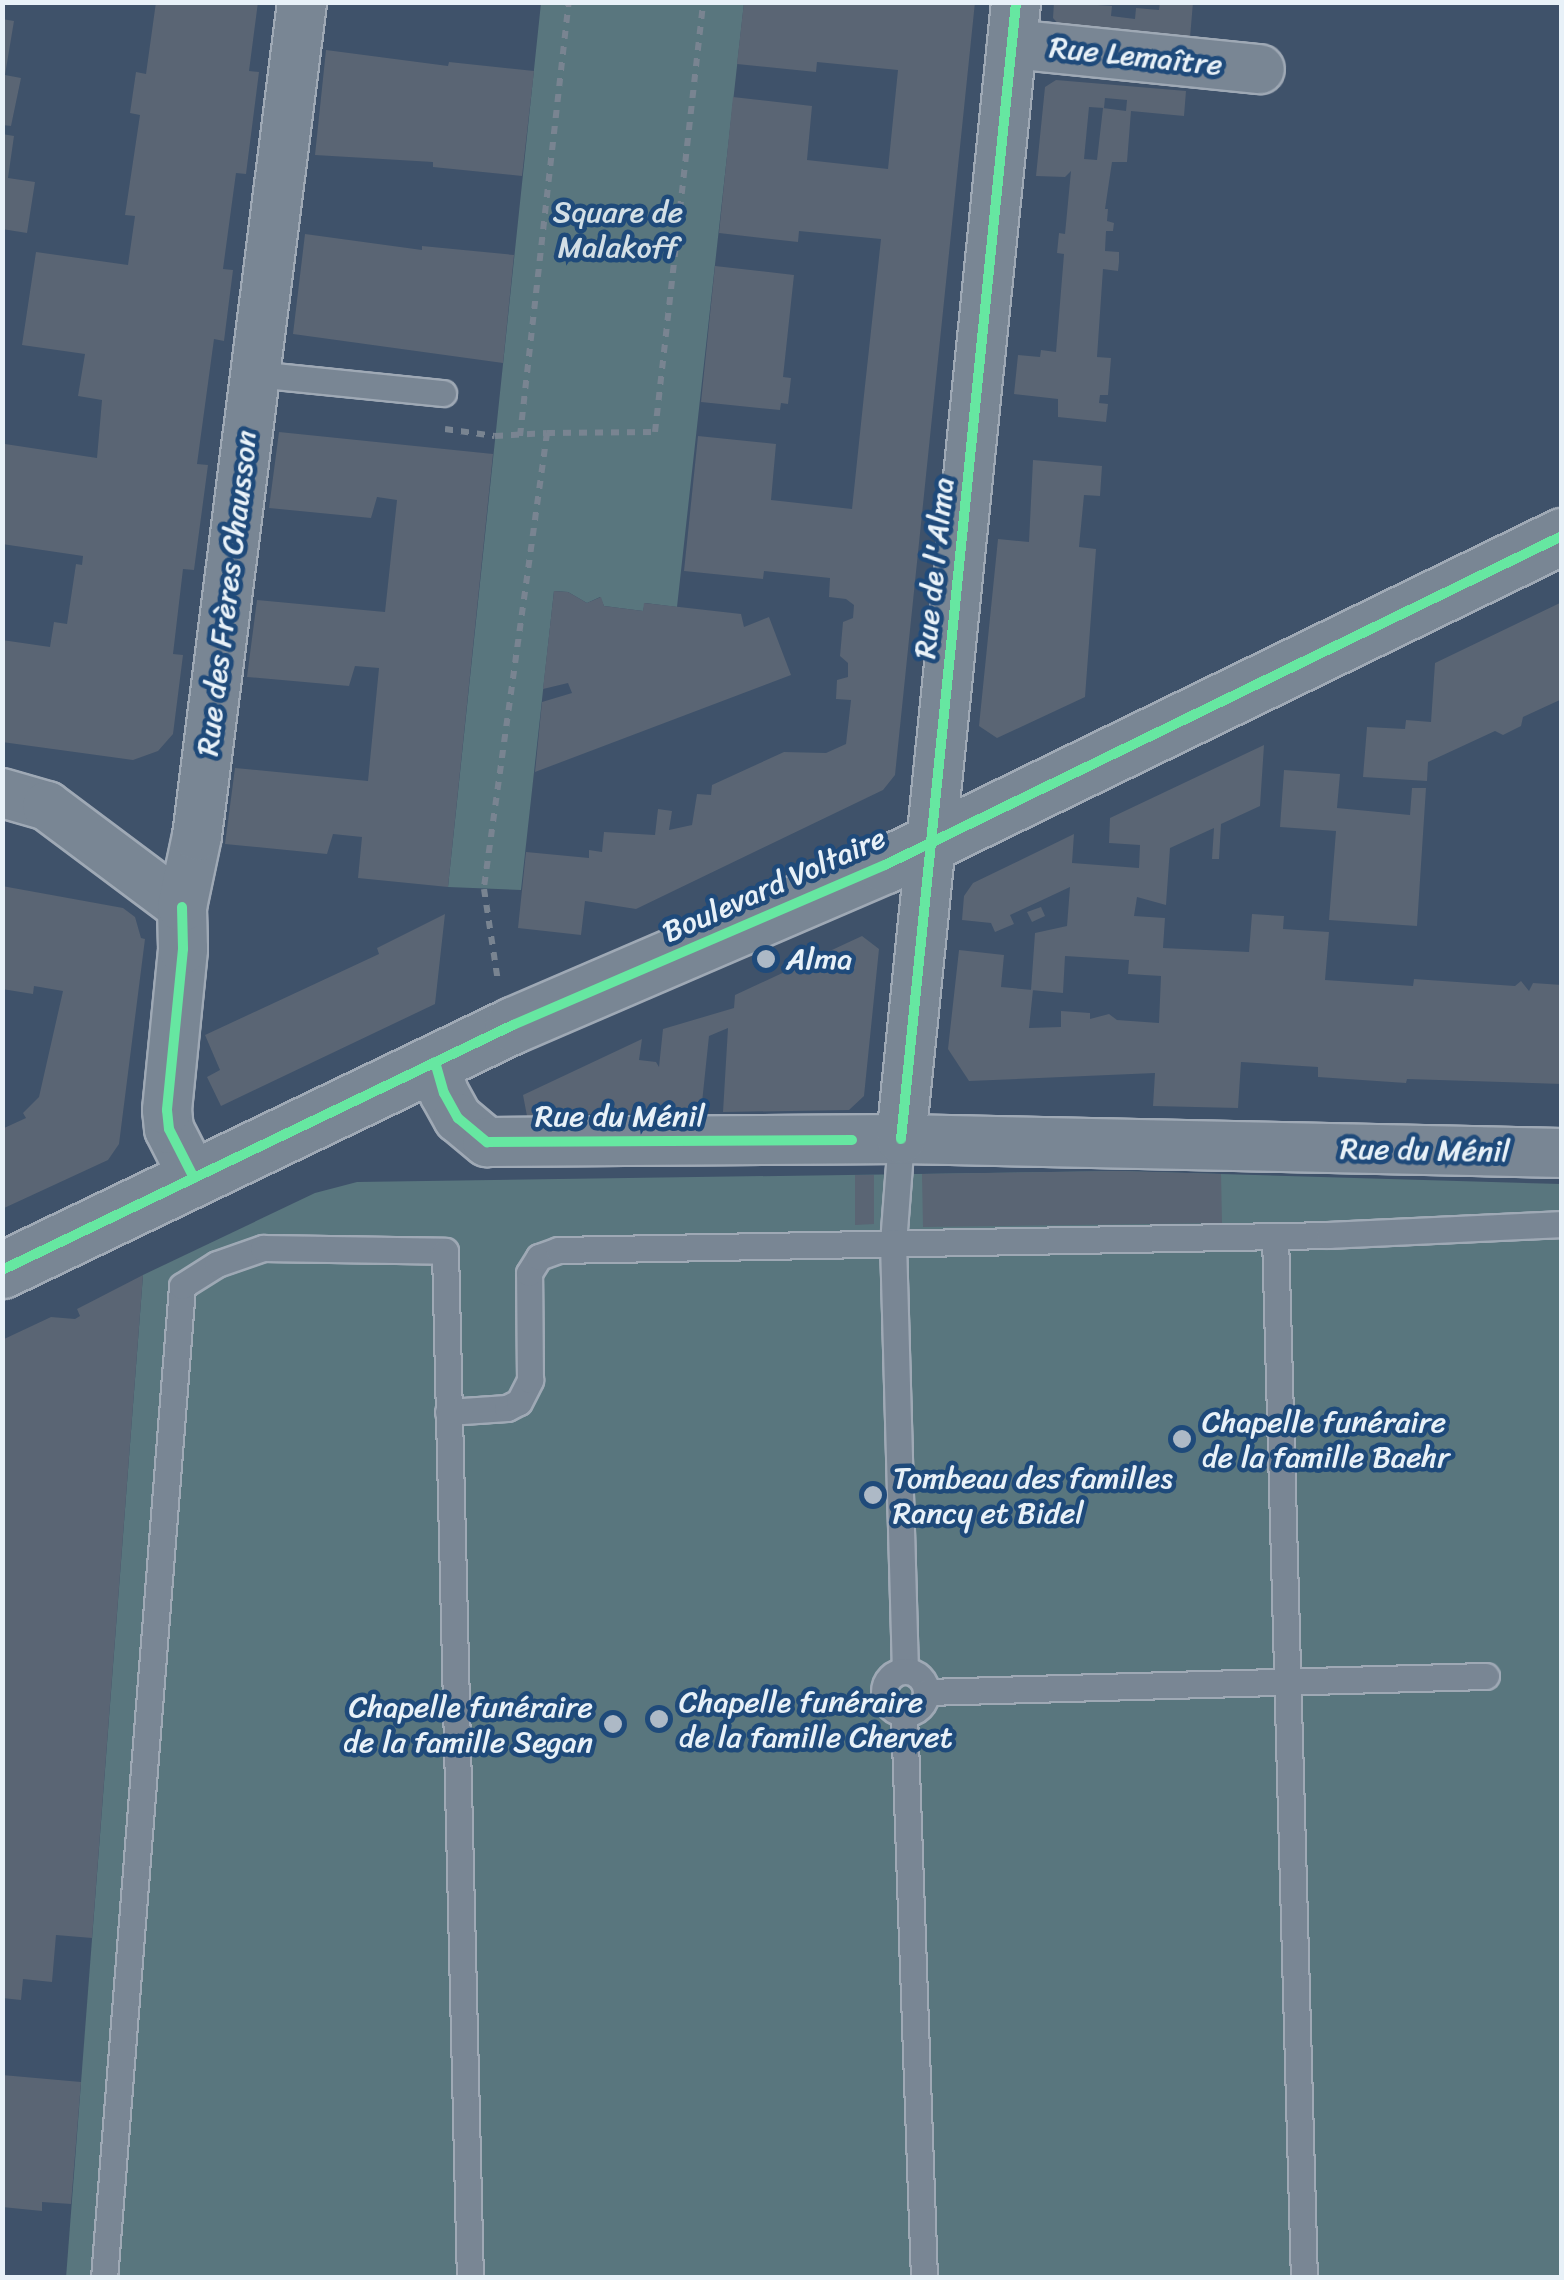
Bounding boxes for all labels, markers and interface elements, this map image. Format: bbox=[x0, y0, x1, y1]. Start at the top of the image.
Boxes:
street label: Rue Lemaître bbox=[1048, 29, 1224, 83]
park label: Square de Malakoff bbox=[553, 194, 683, 264]
street label: Rue des Frères Chausson bbox=[189, 430, 265, 756]
street label: Rue de l'Alma bbox=[907, 475, 961, 661]
street label: Boulevard Voltaire bbox=[656, 819, 892, 951]
place label: Alma bbox=[786, 941, 852, 977]
marker: Alma bbox=[755, 948, 777, 970]
street label: Rue du Ménil bbox=[535, 1098, 705, 1134]
street label: Rue du Ménil bbox=[1340, 1131, 1510, 1169]
place label: Chapelle funéraire de la famille Baehr bbox=[1202, 1404, 1449, 1474]
marker: Chapelle funéraire de la famille Baehr bbox=[1171, 1428, 1193, 1450]
place label: Tombeau des familles Rancy et Bidel bbox=[893, 1460, 1173, 1530]
marker: Tombeau des familles Rancy et Bidel bbox=[862, 1484, 884, 1506]
place label: Chapelle funéraire de la famille Chervet bbox=[679, 1684, 953, 1754]
place label: Chapelle funéraire de la famille Segan bbox=[343, 1689, 593, 1760]
marker: Chapelle funéraire de la famille Chervet bbox=[648, 1708, 670, 1730]
marker: Chapelle funéraire de la famille Segan bbox=[602, 1713, 624, 1735]

